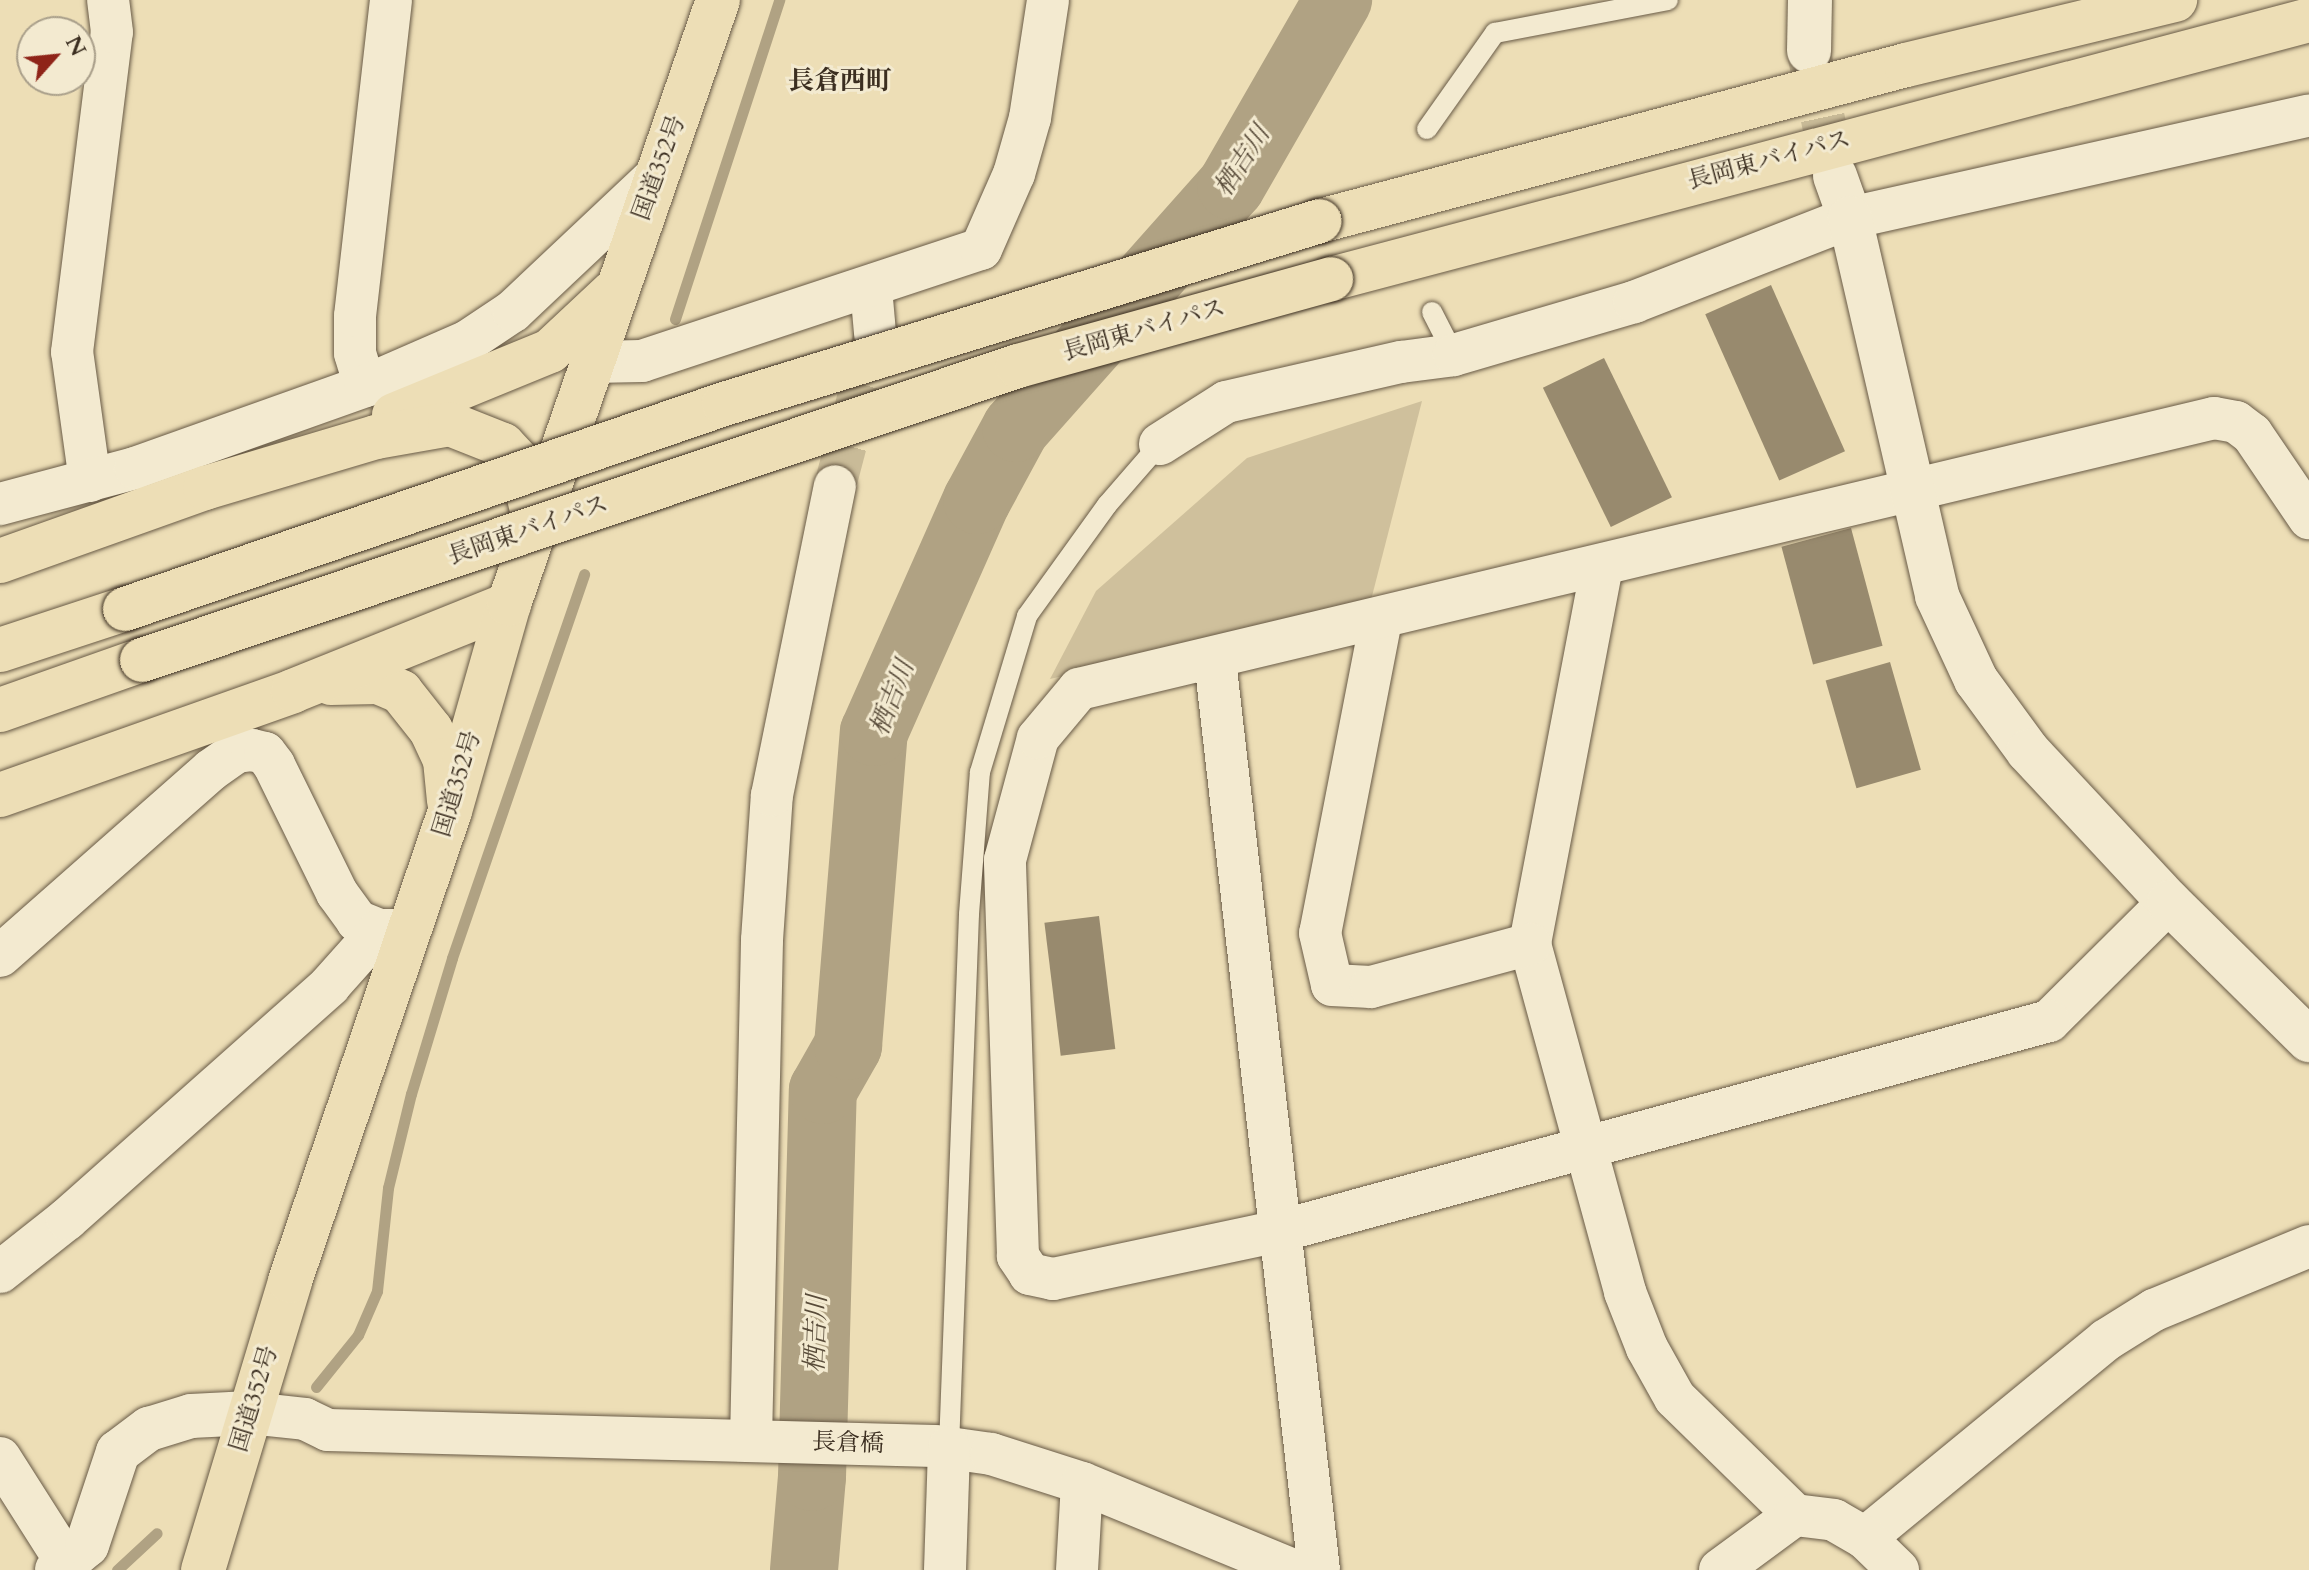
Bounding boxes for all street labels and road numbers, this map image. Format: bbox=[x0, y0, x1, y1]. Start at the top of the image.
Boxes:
street label: 国道352号 bbox=[627, 112, 691, 224]
street label: 長岡東バイパス bbox=[1684, 124, 1854, 196]
street label: 長岡東バイパス bbox=[1059, 293, 1229, 367]
street label: 長岡東バイパス bbox=[444, 489, 612, 571]
street label: 国道352号 bbox=[427, 728, 487, 840]
street label: 国道352号 bbox=[224, 1343, 284, 1455]
street label: 長倉橋 bbox=[812, 1427, 884, 1459]

